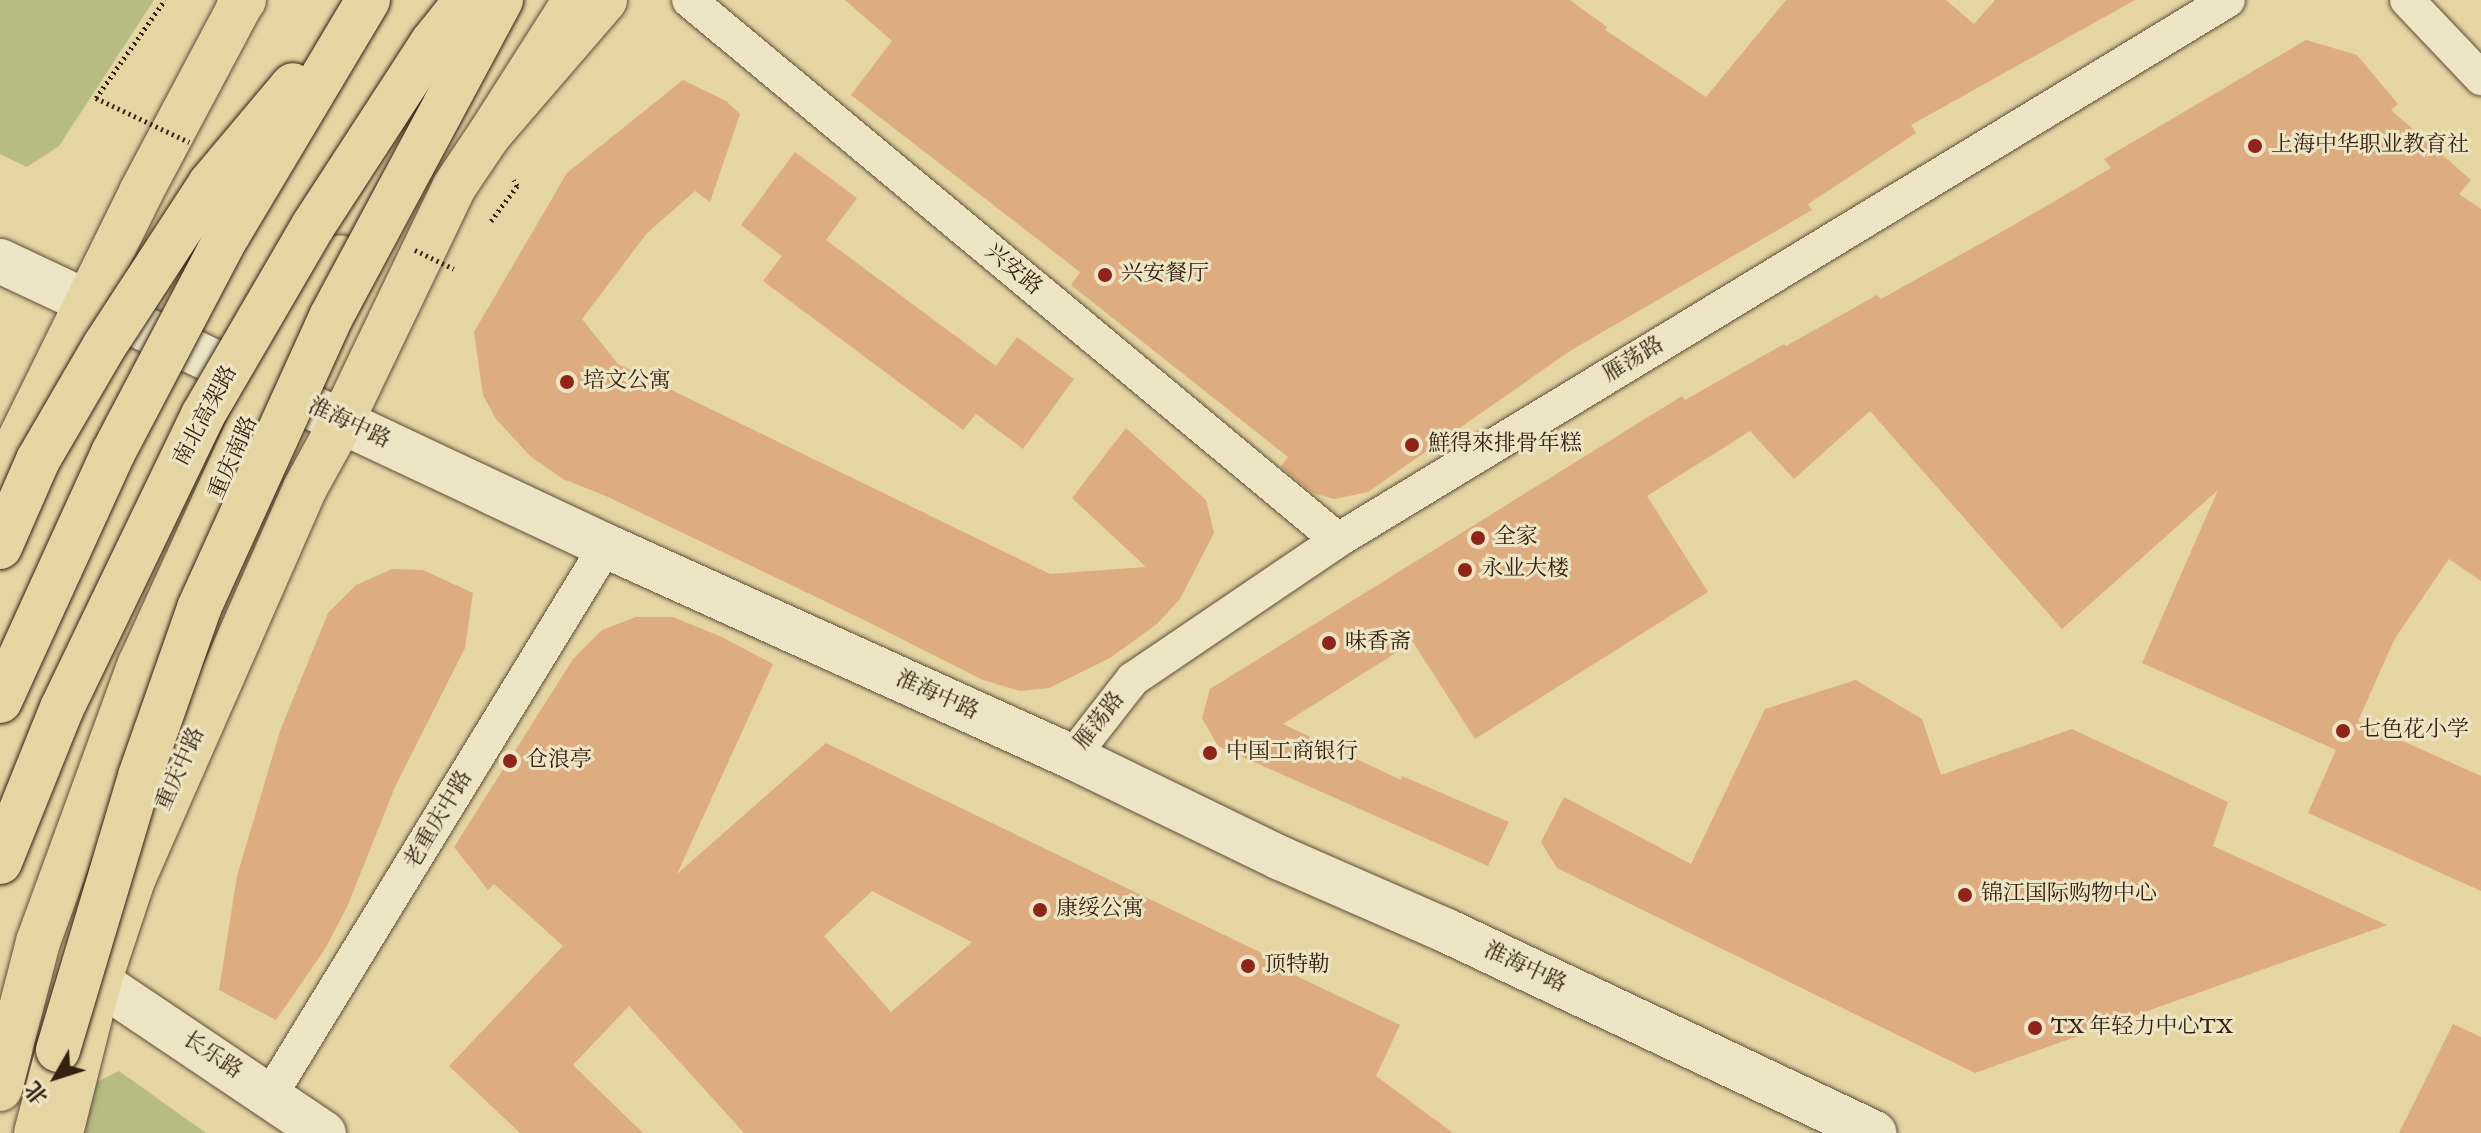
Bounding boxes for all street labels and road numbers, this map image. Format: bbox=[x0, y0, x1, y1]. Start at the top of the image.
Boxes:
street label: 兴安路 bbox=[979, 239, 1047, 301]
street label: 雁荡路 bbox=[1599, 332, 1669, 388]
street label: 南北高架路 bbox=[169, 361, 243, 471]
street label: 淮海中路 bbox=[304, 393, 394, 455]
street label: 重庆南路 bbox=[204, 412, 264, 504]
street label: 淮海中路 bbox=[891, 666, 983, 726]
street label: 雁荡路 bbox=[1069, 687, 1131, 755]
street label: 重庆中路 bbox=[151, 723, 211, 815]
street label: 老重庆中路 bbox=[399, 766, 479, 874]
street label: 淮海中路 bbox=[1480, 937, 1570, 999]
street label: 长乐路 bbox=[177, 1027, 247, 1085]

